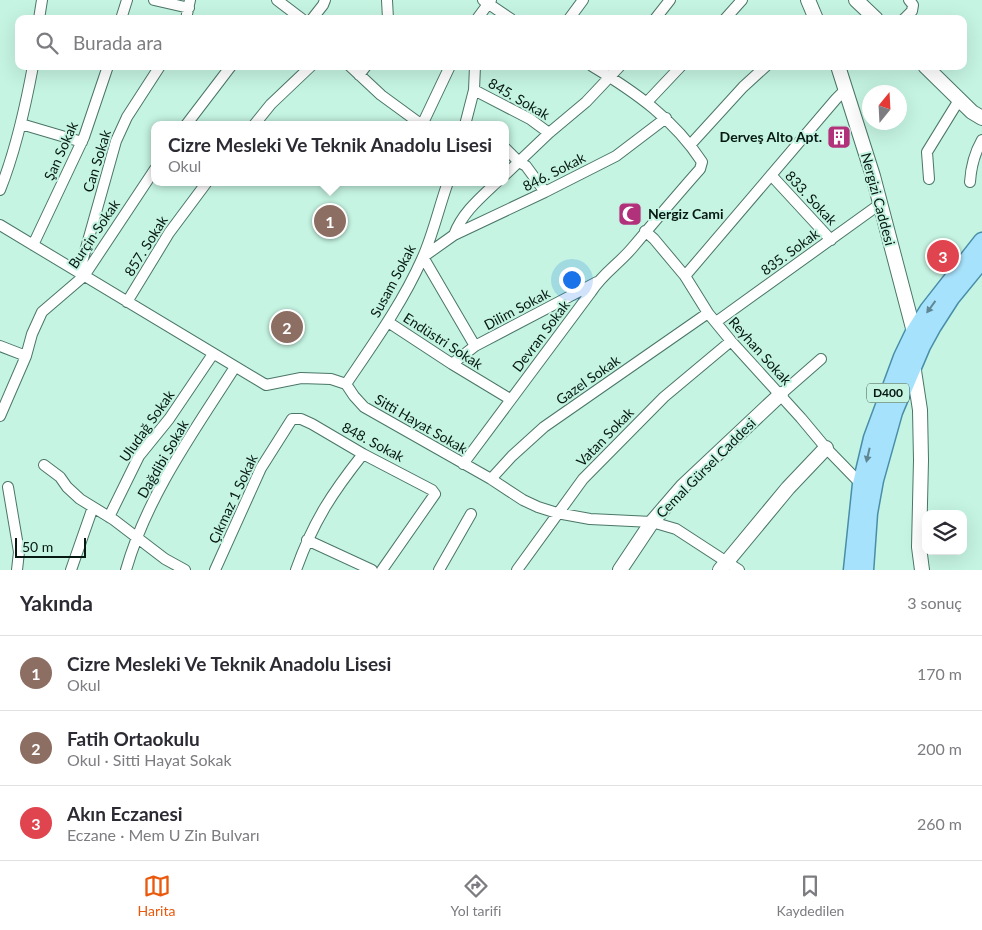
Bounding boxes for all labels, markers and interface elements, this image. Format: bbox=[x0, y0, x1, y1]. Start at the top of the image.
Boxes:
search box bbox=[15, 15, 967, 70]
icon: search bbox=[33, 29, 61, 57]
text: Burada ara bbox=[73, 31, 162, 54]
street label: 845. Sokak bbox=[486, 74, 554, 123]
north arrow bbox=[862, 85, 907, 130]
street label: Şan Sokak bbox=[40, 118, 81, 183]
popup bbox=[151, 121, 509, 186]
building icon: Derveş Alto Apt. bbox=[826, 124, 852, 150]
street label: Can Sokak bbox=[79, 127, 114, 194]
place label: Derveş Alto Apt. bbox=[720, 128, 822, 145]
text: Cizre Mesleki Ve Teknik Anadolu Lisesi bbox=[168, 133, 492, 156]
street label: 846. Sokak bbox=[520, 148, 589, 195]
street label: Nergizi Caddesi bbox=[858, 151, 899, 247]
text: Okul bbox=[168, 156, 201, 175]
street label: 833. Sokak bbox=[782, 167, 841, 229]
street label: Burçin Sokak bbox=[64, 195, 123, 271]
mosque icon: Nergiz Cami bbox=[617, 201, 643, 227]
pin: 1 bbox=[314, 202, 346, 240]
place label: Nergiz Cami bbox=[648, 205, 724, 222]
street label: 857. Sokak bbox=[120, 212, 171, 279]
street label: 835. Sokak bbox=[757, 224, 823, 278]
pin: 3 bbox=[927, 237, 959, 275]
street label: Susam Sokak bbox=[366, 241, 419, 320]
your location bbox=[559, 267, 585, 293]
street label: Dilim Sokak bbox=[481, 284, 553, 333]
street label: Devran Sokak bbox=[508, 296, 574, 375]
one-way arrow bbox=[926, 300, 936, 314]
pin: 2 bbox=[271, 308, 303, 346]
street label: Endüstri Sokak bbox=[400, 309, 487, 373]
street label: Reyhan Sokak bbox=[725, 313, 796, 389]
street label: Gazel Sokak bbox=[552, 351, 624, 408]
road number: D400 bbox=[867, 383, 909, 402]
street label: Uludağ Sokak bbox=[116, 386, 178, 465]
street label: Sitti Hayat Sokak bbox=[372, 390, 471, 457]
street label: Vatan Sokak bbox=[572, 403, 638, 470]
street label: Cemal Gürsel Caddesi bbox=[652, 414, 759, 521]
street label: Dağdibi Sokak bbox=[133, 416, 192, 501]
street label: 848. Sokak bbox=[339, 418, 408, 465]
one-way arrow bbox=[864, 448, 872, 463]
street label: Çıkmaz 1 Sokak bbox=[204, 451, 261, 546]
map controls bbox=[922, 510, 967, 555]
button: layers bbox=[922, 510, 967, 555]
scale bar bbox=[15, 535, 86, 558]
text: 50 m bbox=[22, 538, 53, 555]
text: Yakında bbox=[20, 590, 93, 615]
text: 3 sonuç bbox=[907, 593, 962, 612]
text: Cizre Mesleki Ve Teknik Anadolu Lisesi bbox=[67, 652, 391, 675]
text: 1 bbox=[31, 664, 41, 683]
text: 170 m bbox=[917, 664, 962, 683]
text: Okul bbox=[67, 675, 100, 694]
text: Fatih Ortaokulu bbox=[67, 727, 200, 750]
text: 2 bbox=[31, 739, 41, 758]
text: 200 m bbox=[917, 739, 962, 758]
text: Okul · Sitti Hayat Sokak bbox=[67, 750, 232, 769]
text: Akın Eczanesi bbox=[67, 802, 183, 825]
text: 3 bbox=[31, 814, 41, 833]
text: 260 m bbox=[917, 814, 962, 833]
text: Eczane · Mem U Zin Bulvarı bbox=[67, 825, 260, 844]
tab: Harita bbox=[138, 872, 175, 919]
tab: Yol tarifi bbox=[451, 872, 501, 919]
tab: Kaydedilen bbox=[776, 872, 844, 919]

